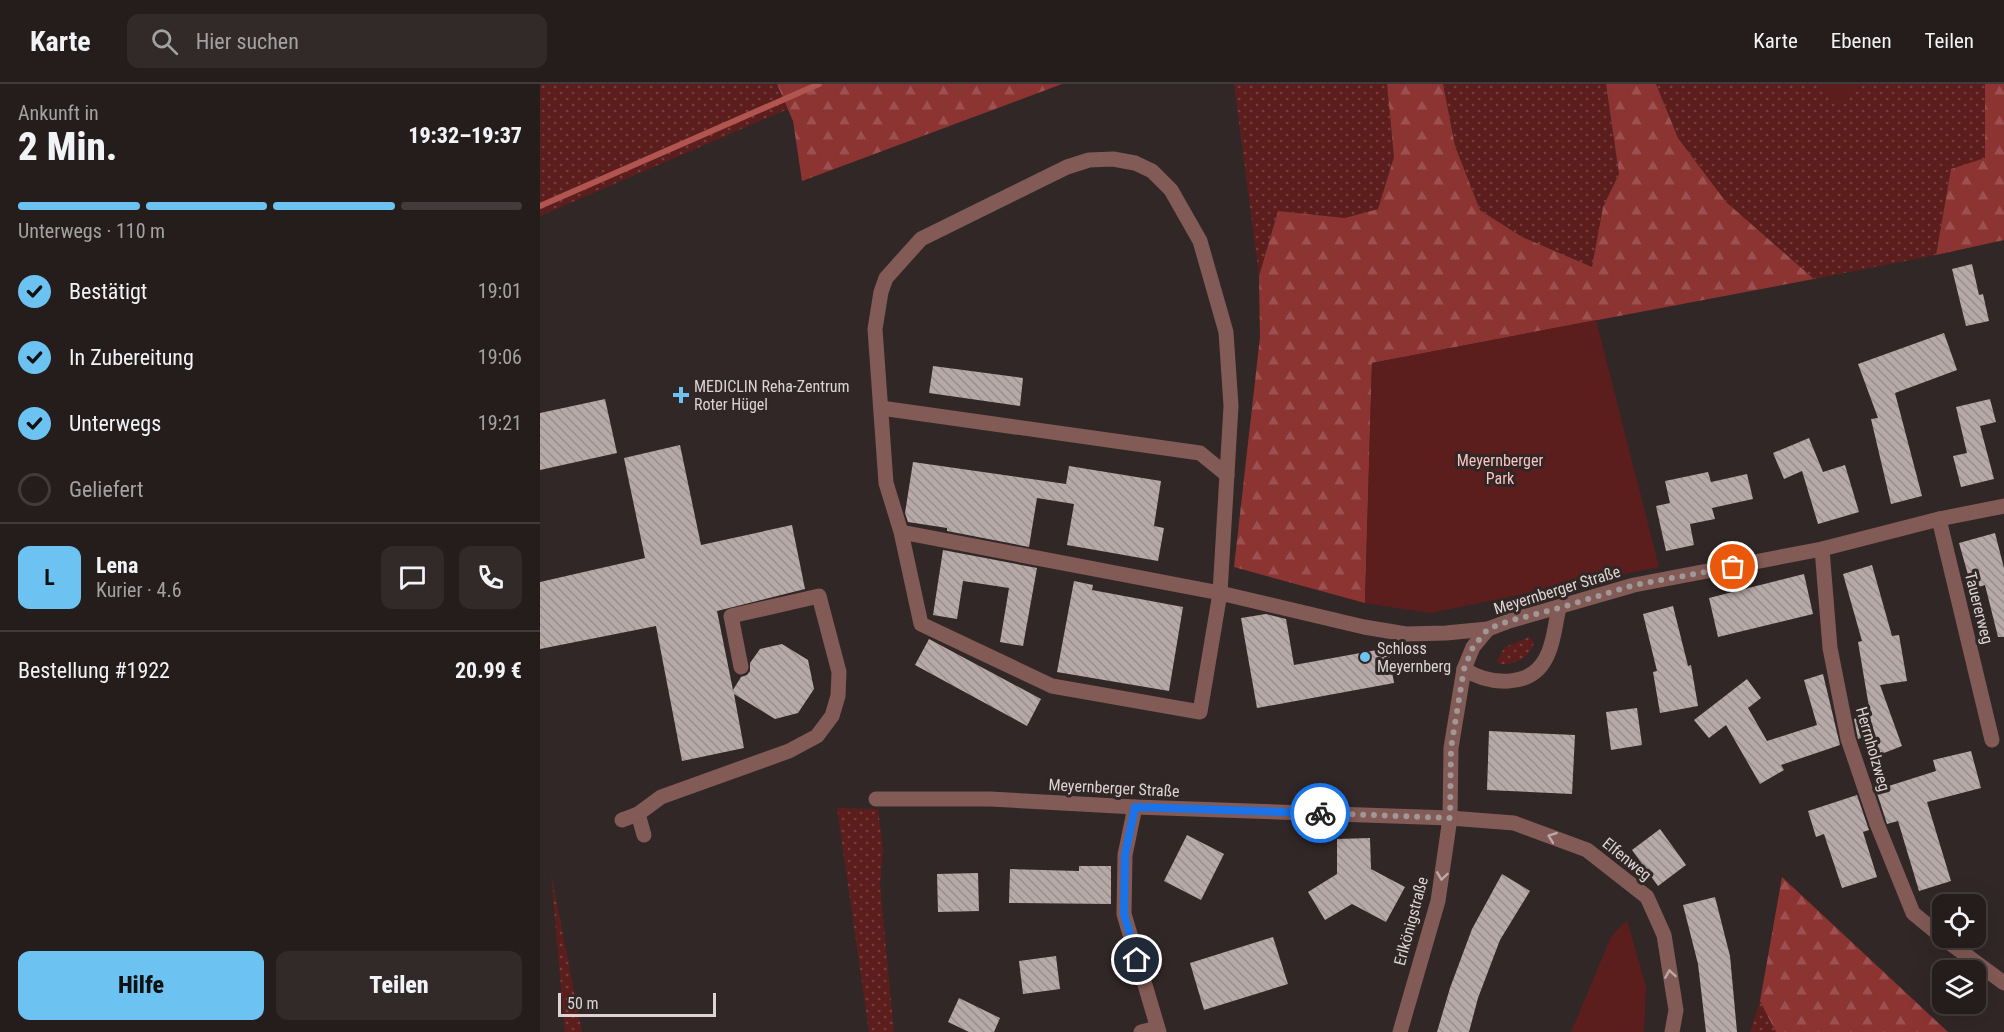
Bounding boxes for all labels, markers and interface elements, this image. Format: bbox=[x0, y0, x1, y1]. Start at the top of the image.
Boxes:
search box bbox=[127, 14, 547, 68]
text: Karte bbox=[30, 25, 91, 58]
icon: search bbox=[148, 25, 181, 58]
text: Hier suchen bbox=[196, 29, 299, 54]
text: Karte bbox=[1753, 29, 1798, 53]
text: Ebenen bbox=[1831, 29, 1892, 53]
text: Teilen bbox=[1925, 29, 1974, 53]
text: Ankunft in bbox=[18, 101, 99, 125]
text: 19:32–19:37 bbox=[408, 123, 522, 148]
text: 2 Min. bbox=[18, 124, 117, 170]
text: Unterwegs · 110 m bbox=[18, 219, 165, 243]
icon: check bbox=[18, 275, 51, 308]
text: Bestätigt bbox=[69, 279, 147, 304]
text: 19:01 bbox=[478, 279, 522, 303]
icon: check bbox=[18, 341, 51, 374]
text: In Zubereitung bbox=[69, 345, 194, 370]
text: 19:06 bbox=[478, 345, 522, 369]
place label: MEDICLIN Reha-Zentrum Roter Hügel bbox=[694, 377, 850, 414]
marker: MEDICLIN Reha-Zentrum Roter Hügel bbox=[672, 386, 690, 404]
icon: check bbox=[18, 407, 51, 440]
text: Unterwegs bbox=[69, 411, 161, 436]
text: 19:21 bbox=[478, 411, 522, 435]
park label: Meyernberger Park bbox=[1457, 451, 1543, 488]
text: Geliefert bbox=[69, 477, 144, 502]
pin bbox=[1707, 541, 1758, 592]
button: chat bbox=[381, 546, 444, 609]
button: phone bbox=[459, 546, 522, 609]
icon: bag bbox=[1716, 550, 1749, 583]
text: Lena bbox=[96, 553, 138, 578]
street label: Meyernberger Straße bbox=[1491, 562, 1623, 618]
text: L bbox=[44, 565, 55, 590]
street label: Tauererweg bbox=[1961, 570, 1997, 646]
text: Kurier · 4.6 bbox=[96, 578, 182, 602]
place label: Schloss Meyernberg bbox=[1377, 639, 1451, 676]
marker: Schloss Meyernberg bbox=[1358, 650, 1372, 664]
text: Bestellung #1922 bbox=[18, 658, 170, 683]
text: 20.99 € bbox=[455, 658, 522, 683]
street label: Herrnholzweg bbox=[1852, 704, 1894, 794]
street label: Meyernberger Straße bbox=[1048, 775, 1180, 801]
courier bbox=[1290, 783, 1350, 843]
icon: bike bbox=[1304, 797, 1337, 830]
one-way arrow bbox=[1547, 832, 1558, 844]
street label: Elfenweg bbox=[1599, 834, 1655, 884]
one-way arrow bbox=[1436, 870, 1449, 880]
street label: Erlkönigstraße bbox=[1390, 875, 1432, 967]
map controls bbox=[1932, 894, 1986, 1014]
button: locate bbox=[1932, 894, 1986, 948]
pin bbox=[1111, 934, 1162, 985]
icon: home bbox=[1120, 943, 1153, 976]
button: Hilfe bbox=[18, 951, 264, 1020]
button: Teilen bbox=[276, 951, 522, 1020]
button: layers bbox=[1932, 960, 1986, 1014]
one-way arrow bbox=[1665, 970, 1677, 979]
scale bar bbox=[558, 990, 716, 1018]
text: 50 m bbox=[567, 994, 599, 1013]

